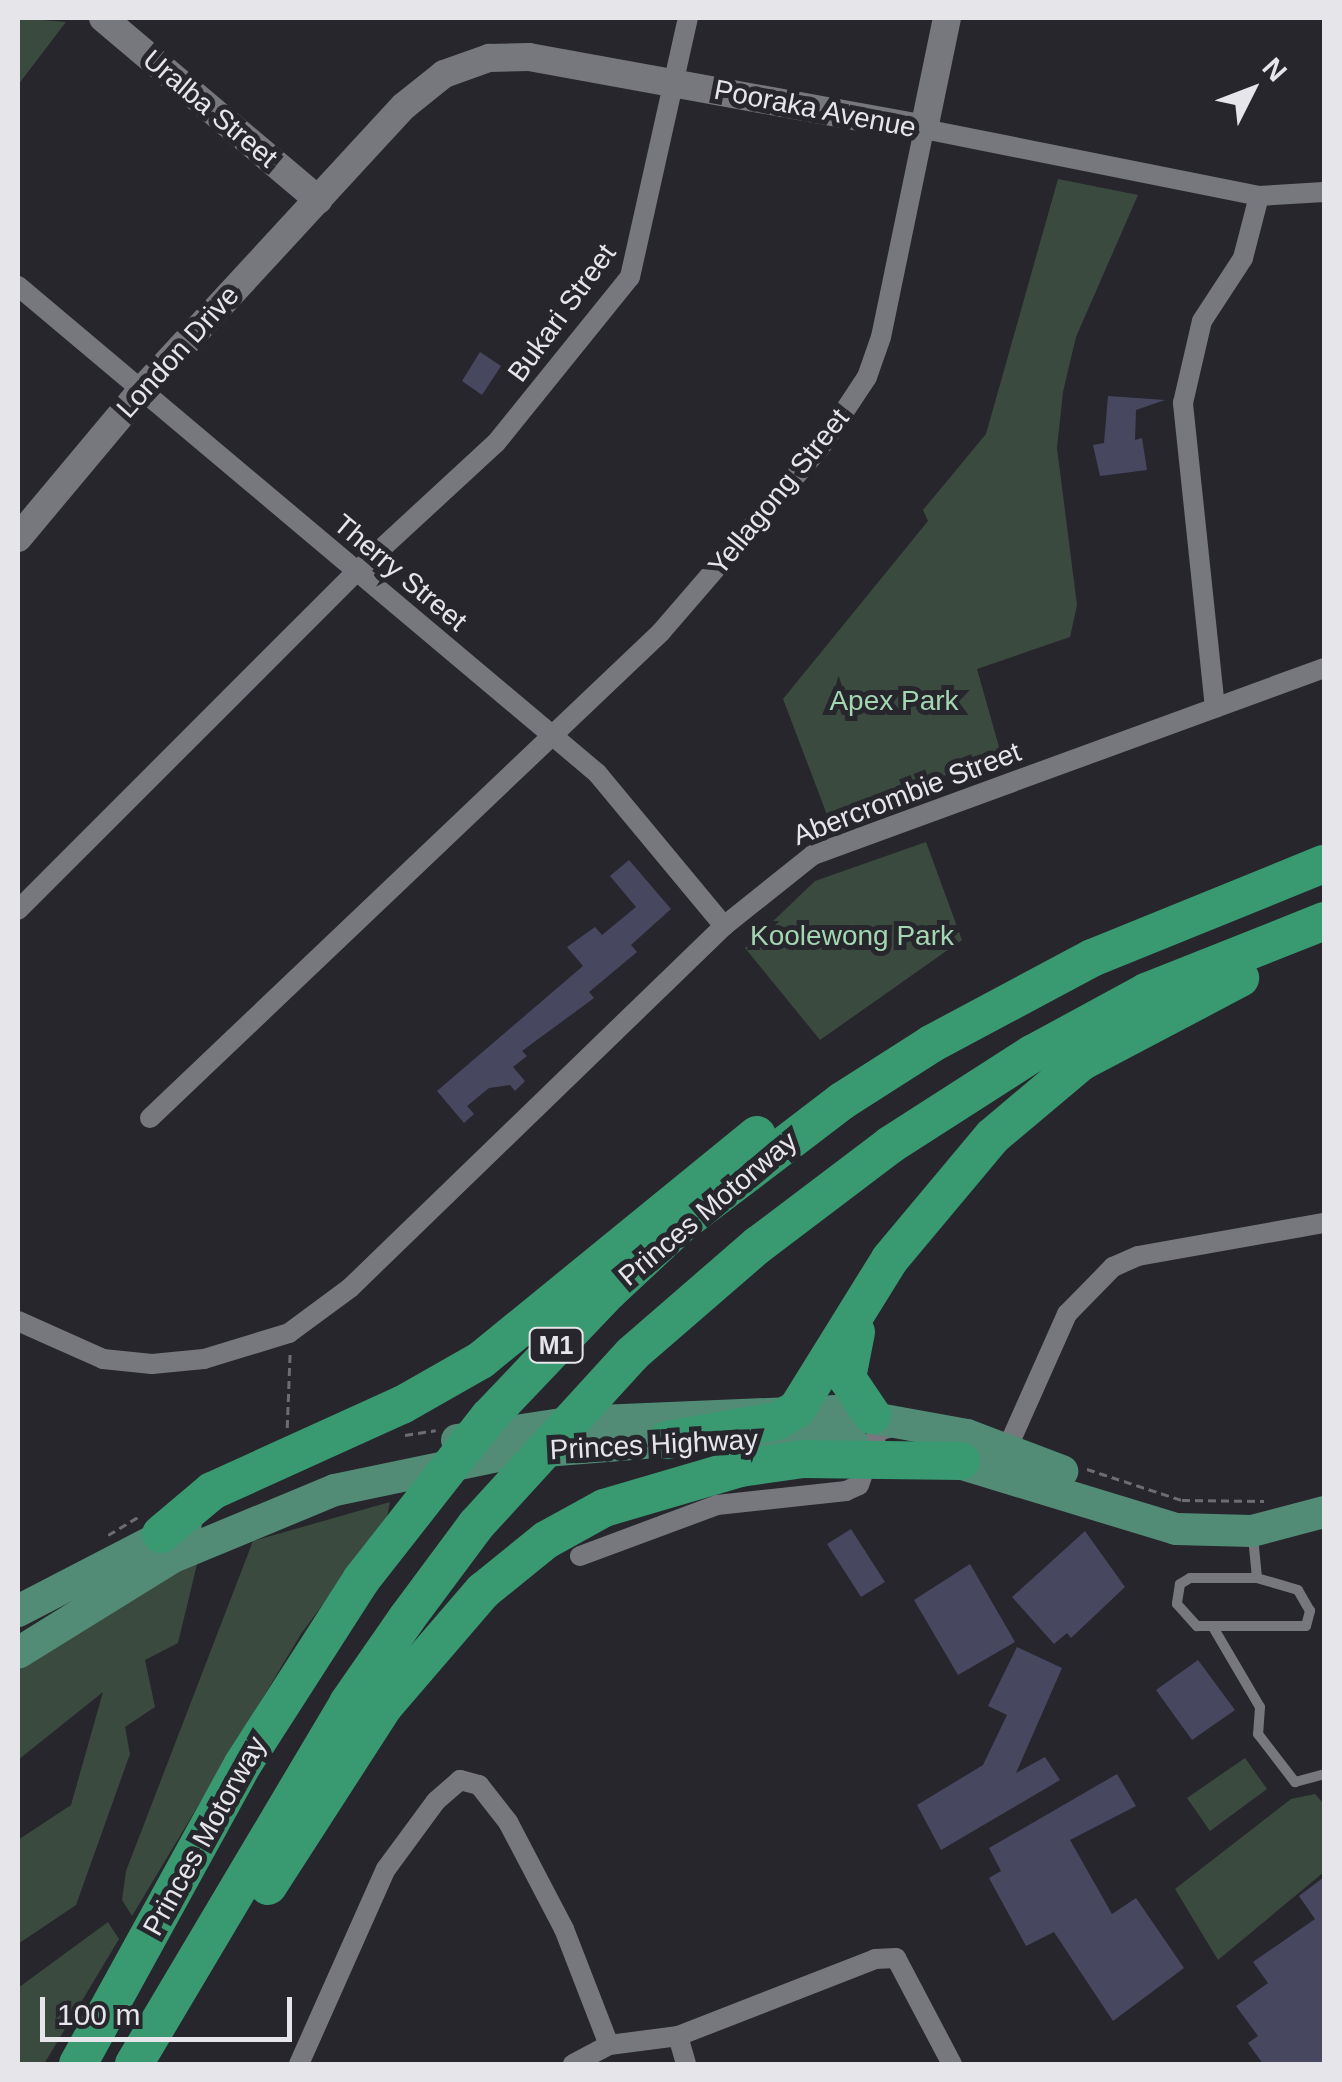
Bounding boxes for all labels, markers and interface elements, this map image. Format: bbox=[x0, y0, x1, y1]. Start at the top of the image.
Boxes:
north arrow bbox=[1202, 40, 1302, 140]
street label: Uralba Street bbox=[136, 43, 284, 175]
text: N bbox=[1256, 52, 1293, 87]
street label: Pooraka Avenue bbox=[710, 73, 920, 145]
street label: Bukari Street bbox=[501, 238, 623, 388]
street label: London Drive bbox=[110, 279, 246, 425]
street label: Yellagong Street bbox=[702, 402, 856, 582]
street label: Therry Street bbox=[327, 508, 473, 638]
park label: Apex Park bbox=[829, 684, 959, 718]
street label: Abercrombie Street bbox=[788, 735, 1026, 853]
park label: Koolewong Park bbox=[750, 919, 954, 953]
street label: Princes Motorway bbox=[612, 1125, 804, 1293]
road number: M1 bbox=[528, 1325, 584, 1365]
street label: Princes Highway bbox=[549, 1423, 759, 1467]
street label: Princes Motorway bbox=[136, 1731, 274, 1941]
scale bar bbox=[45, 1977, 298, 2039]
text: 100 m bbox=[57, 1998, 140, 2031]

